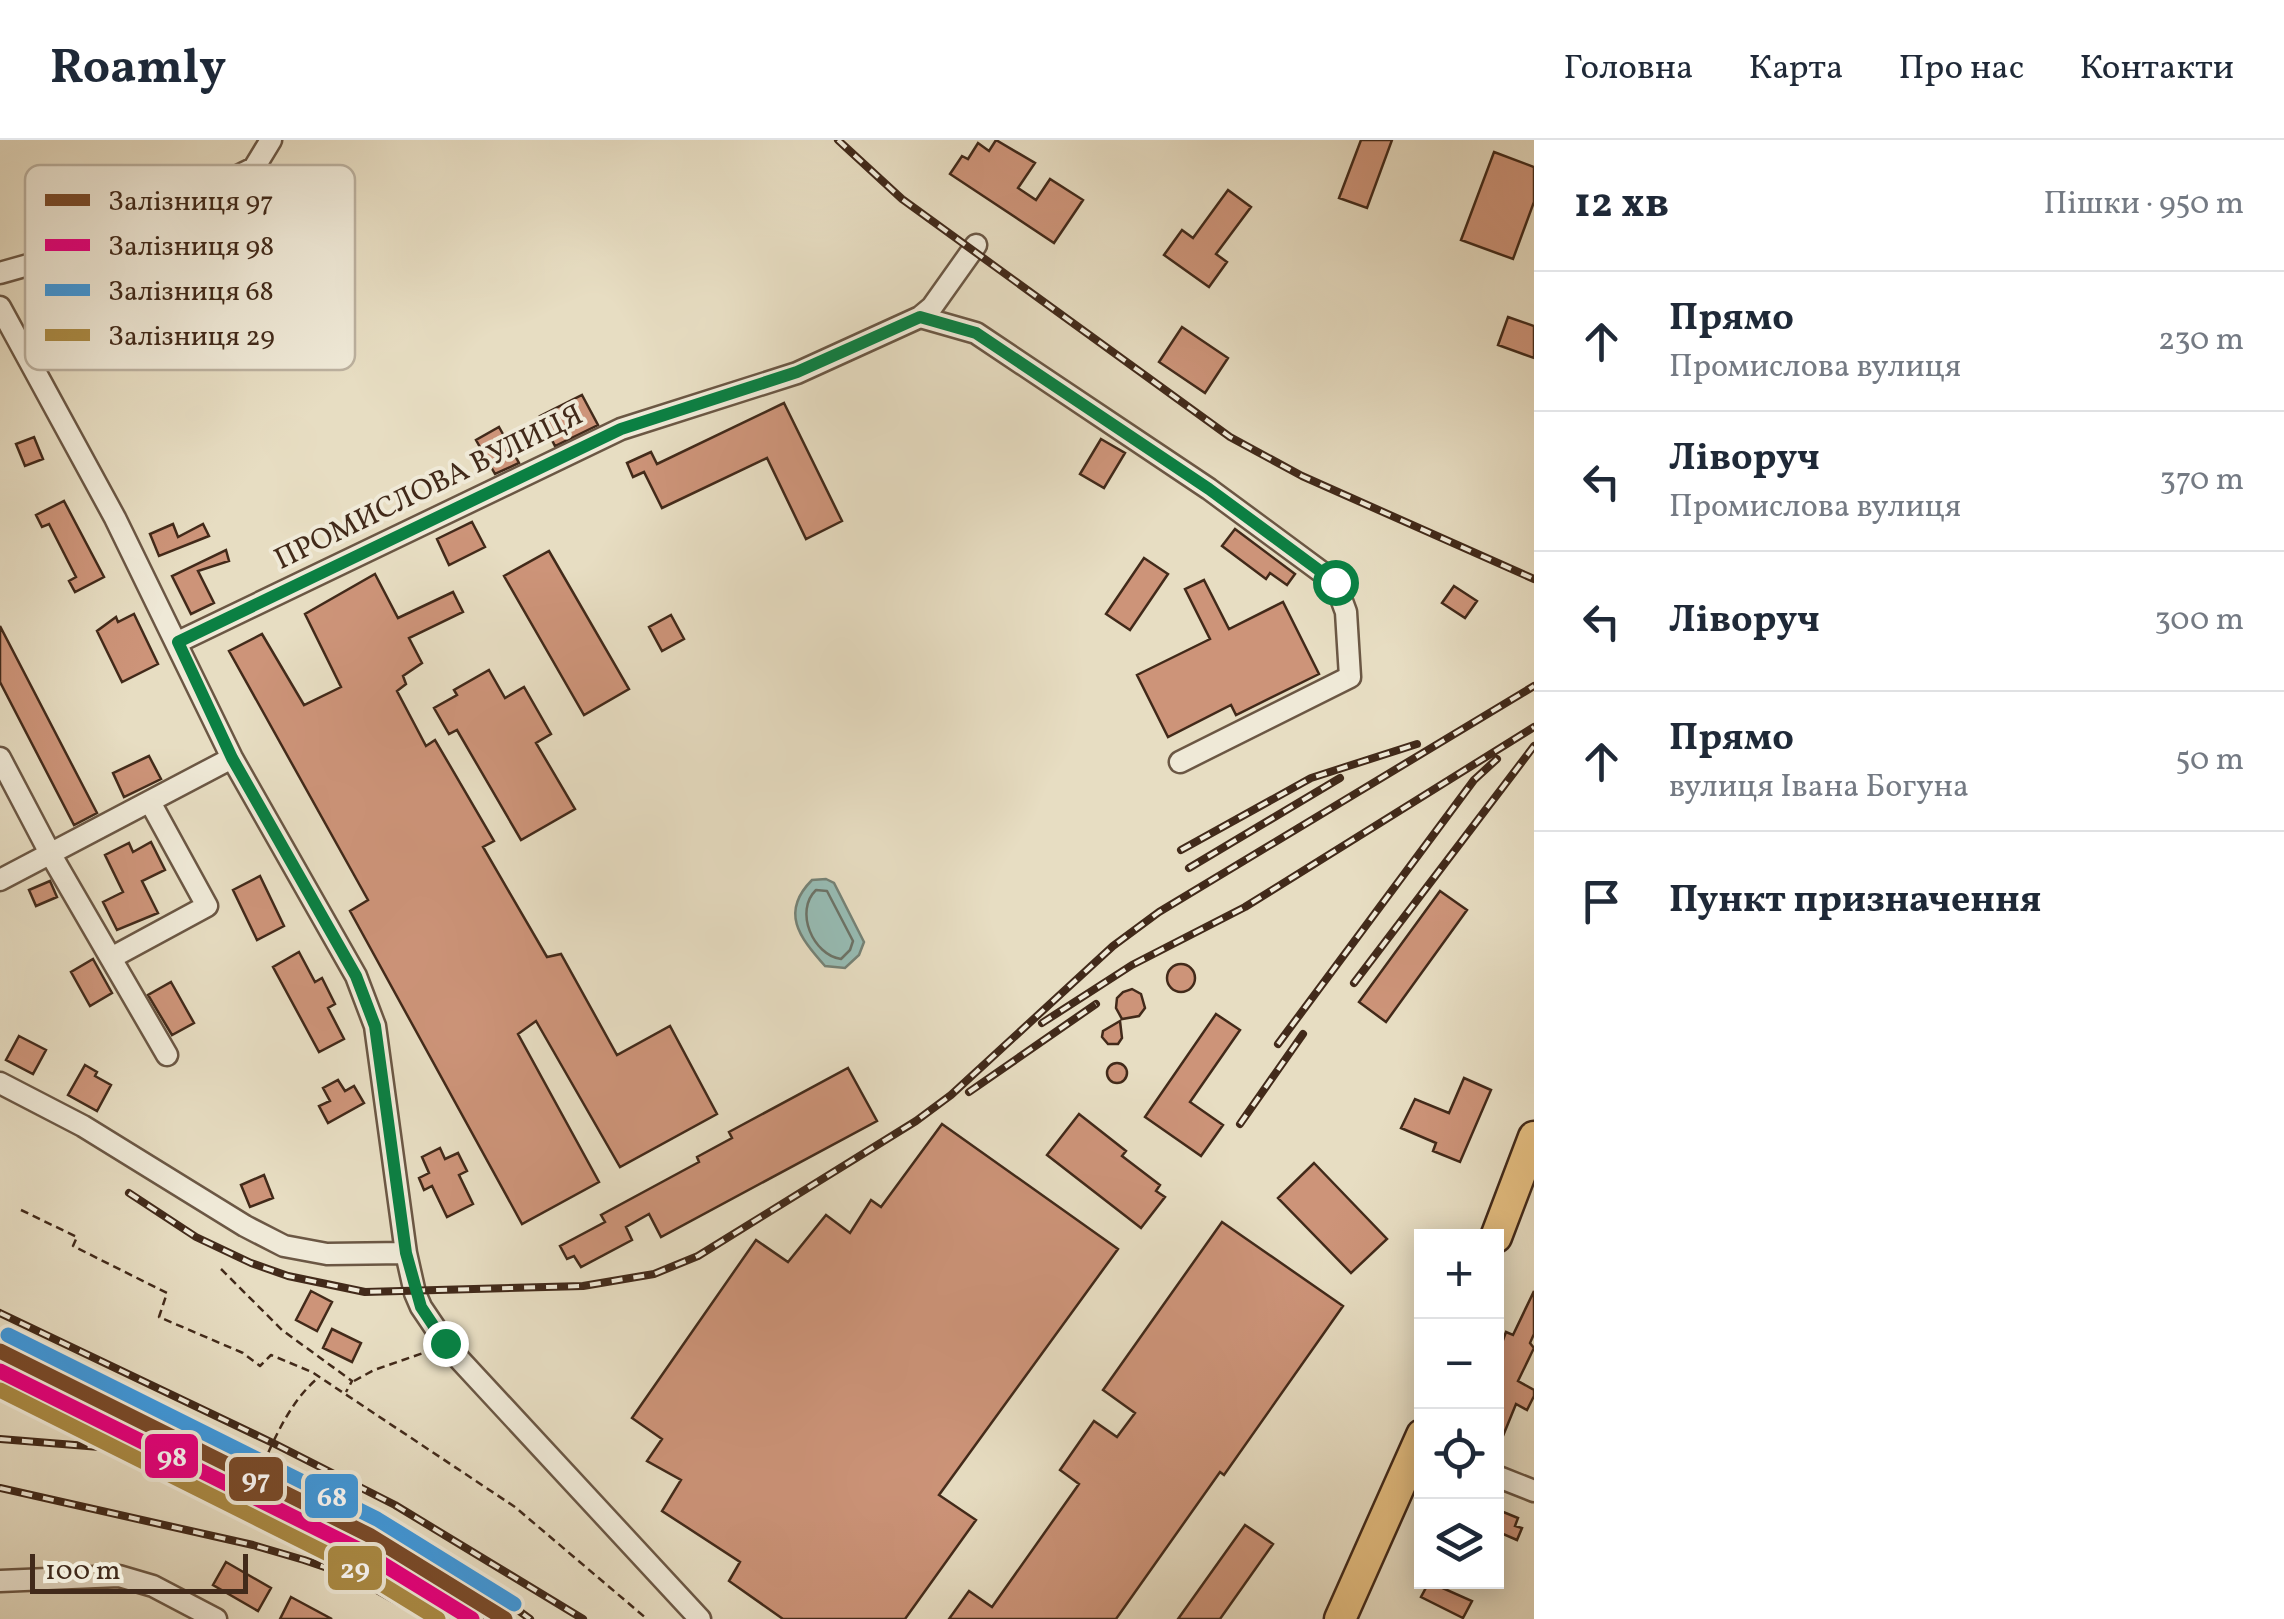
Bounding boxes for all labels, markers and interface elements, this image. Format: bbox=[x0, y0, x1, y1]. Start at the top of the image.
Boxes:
text: Roamly bbox=[50, 36, 226, 103]
text: Головна bbox=[1563, 45, 1693, 93]
text: Карта bbox=[1748, 45, 1843, 93]
text: Про нас bbox=[1898, 45, 2024, 93]
text: Контакти bbox=[2079, 45, 2234, 93]
legend bbox=[25, 165, 355, 370]
text: 12 хв bbox=[1574, 176, 1669, 235]
text: Залізниця 97 bbox=[108, 183, 274, 222]
text: Пішки · 950 m bbox=[2043, 183, 2244, 227]
text: Залізниця 98 bbox=[108, 228, 274, 267]
text: Залізниця 68 bbox=[108, 273, 274, 312]
text: Прямо bbox=[1669, 293, 1794, 346]
icon: ahead bbox=[1574, 314, 1629, 369]
text: Залізниця 29 bbox=[108, 318, 275, 357]
text: 230 m bbox=[2158, 319, 2244, 363]
text: Промислова вулиця bbox=[1669, 346, 1961, 390]
street label: ПРОМИСЛОВА ВУЛИЦЯ bbox=[267, 395, 591, 581]
text: Ліворуч bbox=[1669, 433, 1820, 486]
icon: left bbox=[1574, 454, 1629, 509]
text: 370 m bbox=[2159, 459, 2244, 503]
text: Промислова вулиця bbox=[1669, 486, 1961, 530]
route start bbox=[1313, 560, 1359, 606]
icon: left bbox=[1574, 594, 1629, 649]
text: Ліворуч bbox=[1669, 595, 1820, 648]
text: 300 m bbox=[2154, 599, 2244, 643]
text: Прямо bbox=[1669, 713, 1794, 766]
icon: ahead bbox=[1574, 734, 1629, 789]
text: 50 m bbox=[2175, 739, 2244, 783]
text: вулиця Івана Богуна bbox=[1669, 766, 1969, 810]
icon: arrive bbox=[1574, 874, 1629, 929]
text: Пункт призначення bbox=[1669, 875, 2041, 928]
map controls bbox=[1414, 1229, 1504, 1589]
button: + bbox=[1414, 1229, 1504, 1319]
button: − bbox=[1414, 1319, 1504, 1409]
route end bbox=[423, 1321, 469, 1367]
button: locate bbox=[1414, 1409, 1504, 1499]
line badge: 98 bbox=[143, 1432, 200, 1480]
text: 98 bbox=[157, 1439, 187, 1478]
line badge: 97 bbox=[227, 1455, 285, 1503]
text: 97 bbox=[242, 1461, 270, 1500]
line badge: 68 bbox=[303, 1472, 360, 1520]
text: 68 bbox=[317, 1479, 347, 1518]
button: layers bbox=[1414, 1499, 1504, 1589]
line badge: 29 bbox=[326, 1544, 384, 1592]
scale bar bbox=[30, 1549, 248, 1594]
text: 29 bbox=[340, 1551, 370, 1590]
text: 100 m bbox=[45, 1552, 120, 1591]

